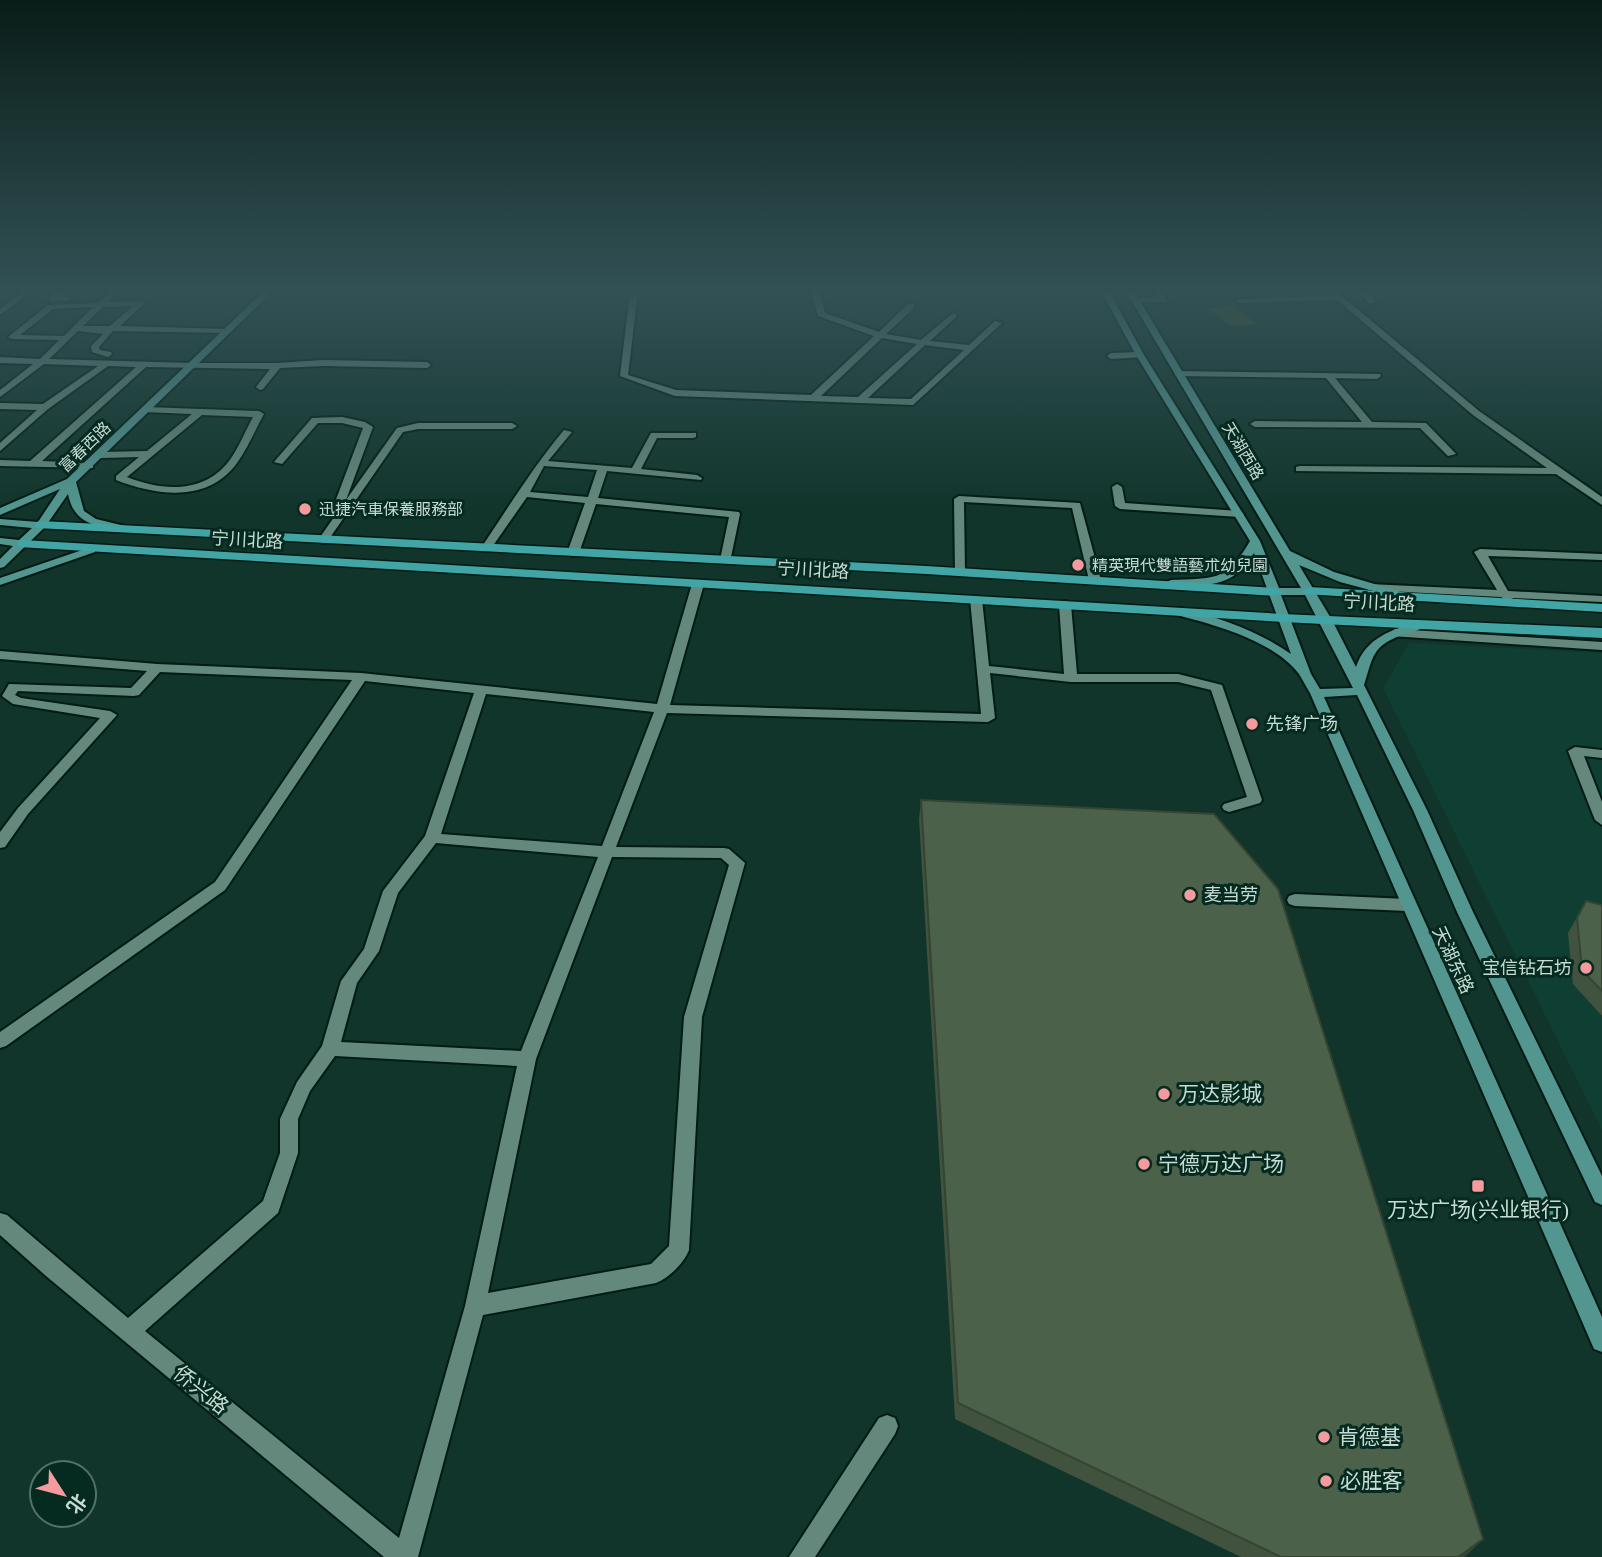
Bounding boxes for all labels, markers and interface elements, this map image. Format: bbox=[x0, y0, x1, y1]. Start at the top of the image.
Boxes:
street label: 富春西路 bbox=[56, 419, 114, 475]
street label: 天湖西路 bbox=[1219, 419, 1267, 483]
marker: 迅捷汽車保養服務部 bbox=[297, 501, 313, 517]
place label: 迅捷汽車保養服務部 bbox=[319, 501, 463, 518]
street label: 宁川北路 bbox=[211, 528, 283, 552]
marker: 精英現代雙語藝朮幼兒園 bbox=[1070, 557, 1086, 573]
place label: 精英現代雙語藝朮幼兒園 bbox=[1092, 557, 1268, 574]
street label: 宁川北路 bbox=[777, 558, 849, 582]
street label: 宁川北路 bbox=[1343, 591, 1415, 615]
place label: 先锋广场 bbox=[1266, 714, 1338, 734]
marker: 先锋广场 bbox=[1244, 716, 1260, 732]
place label: 麦当劳 bbox=[1204, 885, 1258, 905]
marker: 麦当劳 bbox=[1182, 887, 1198, 903]
street label: 天湖东路 bbox=[1429, 923, 1477, 997]
place label: 宝信钻石坊 bbox=[1482, 958, 1572, 978]
marker: 宝信钻石坊 bbox=[1578, 960, 1594, 976]
place label: 万达影城 bbox=[1178, 1082, 1262, 1106]
marker: 万达影城 bbox=[1156, 1086, 1172, 1102]
place label: 宁德万达广场 bbox=[1158, 1152, 1284, 1176]
marker: 宁德万达广场 bbox=[1136, 1156, 1152, 1172]
marker: 万达广场(兴业银行) bbox=[1470, 1178, 1486, 1194]
place label: 万达广场(兴业银行) bbox=[1387, 1198, 1569, 1222]
street label: 侨兴路 bbox=[169, 1361, 233, 1419]
place label: 肯德基 bbox=[1338, 1425, 1401, 1449]
marker: 肯德基 bbox=[1316, 1429, 1332, 1445]
north arrow bbox=[28, 1459, 98, 1529]
place label: 必胜客 bbox=[1340, 1469, 1403, 1493]
marker: 必胜客 bbox=[1318, 1473, 1334, 1489]
text: 北 bbox=[62, 1490, 90, 1518]

